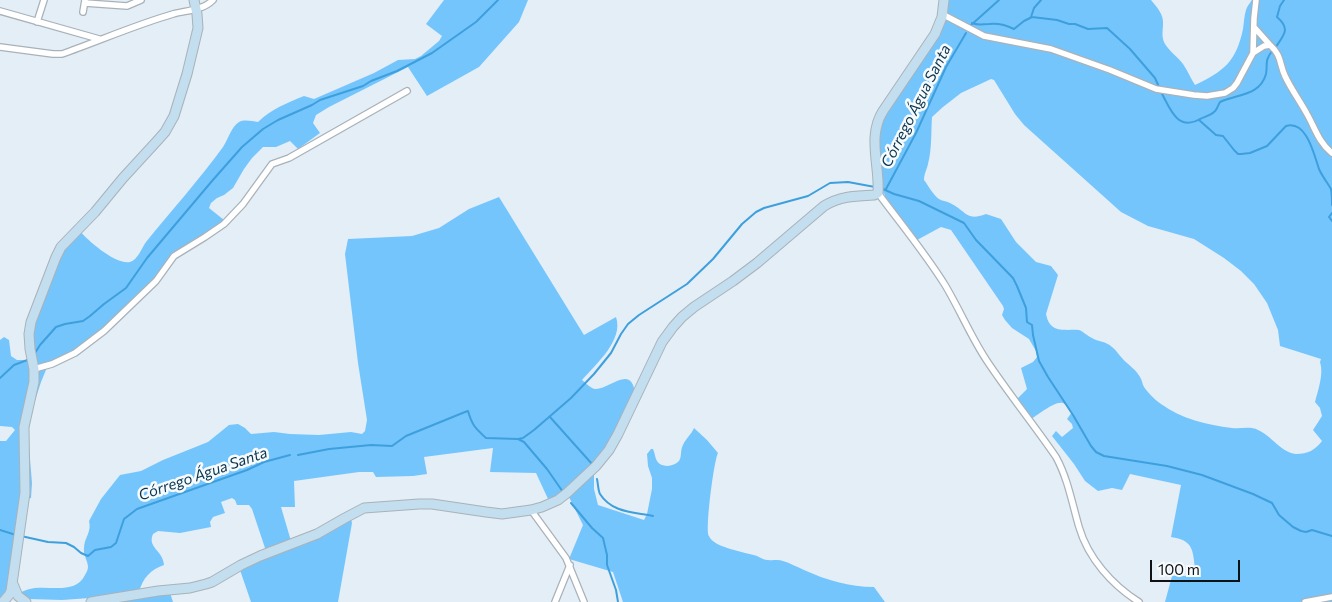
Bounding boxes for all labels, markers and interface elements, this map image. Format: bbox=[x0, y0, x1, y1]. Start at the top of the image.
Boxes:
water label: Córrego Água Santa bbox=[877, 42, 955, 170]
water label: Córrego Água Santa bbox=[136, 443, 270, 505]
scale bar bbox=[1152, 550, 1242, 582]
text: 100 m bbox=[1158, 560, 1200, 578]

